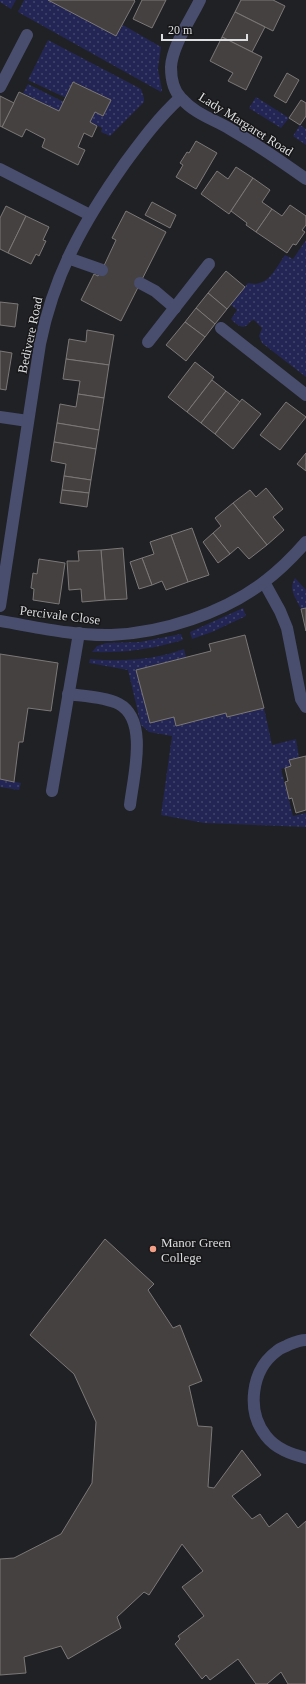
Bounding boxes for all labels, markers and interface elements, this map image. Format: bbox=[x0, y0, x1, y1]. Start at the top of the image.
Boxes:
scale bar bbox=[162, 16, 247, 42]
text: 20 m bbox=[168, 23, 193, 37]
street label: Lady Margaret Road bbox=[196, 89, 296, 159]
street label: Bedivere Road bbox=[15, 295, 46, 375]
street label: Percivale Close bbox=[19, 603, 101, 627]
place label: Manor Green College bbox=[161, 1235, 231, 1265]
marker: Manor Green College bbox=[148, 1244, 158, 1254]

